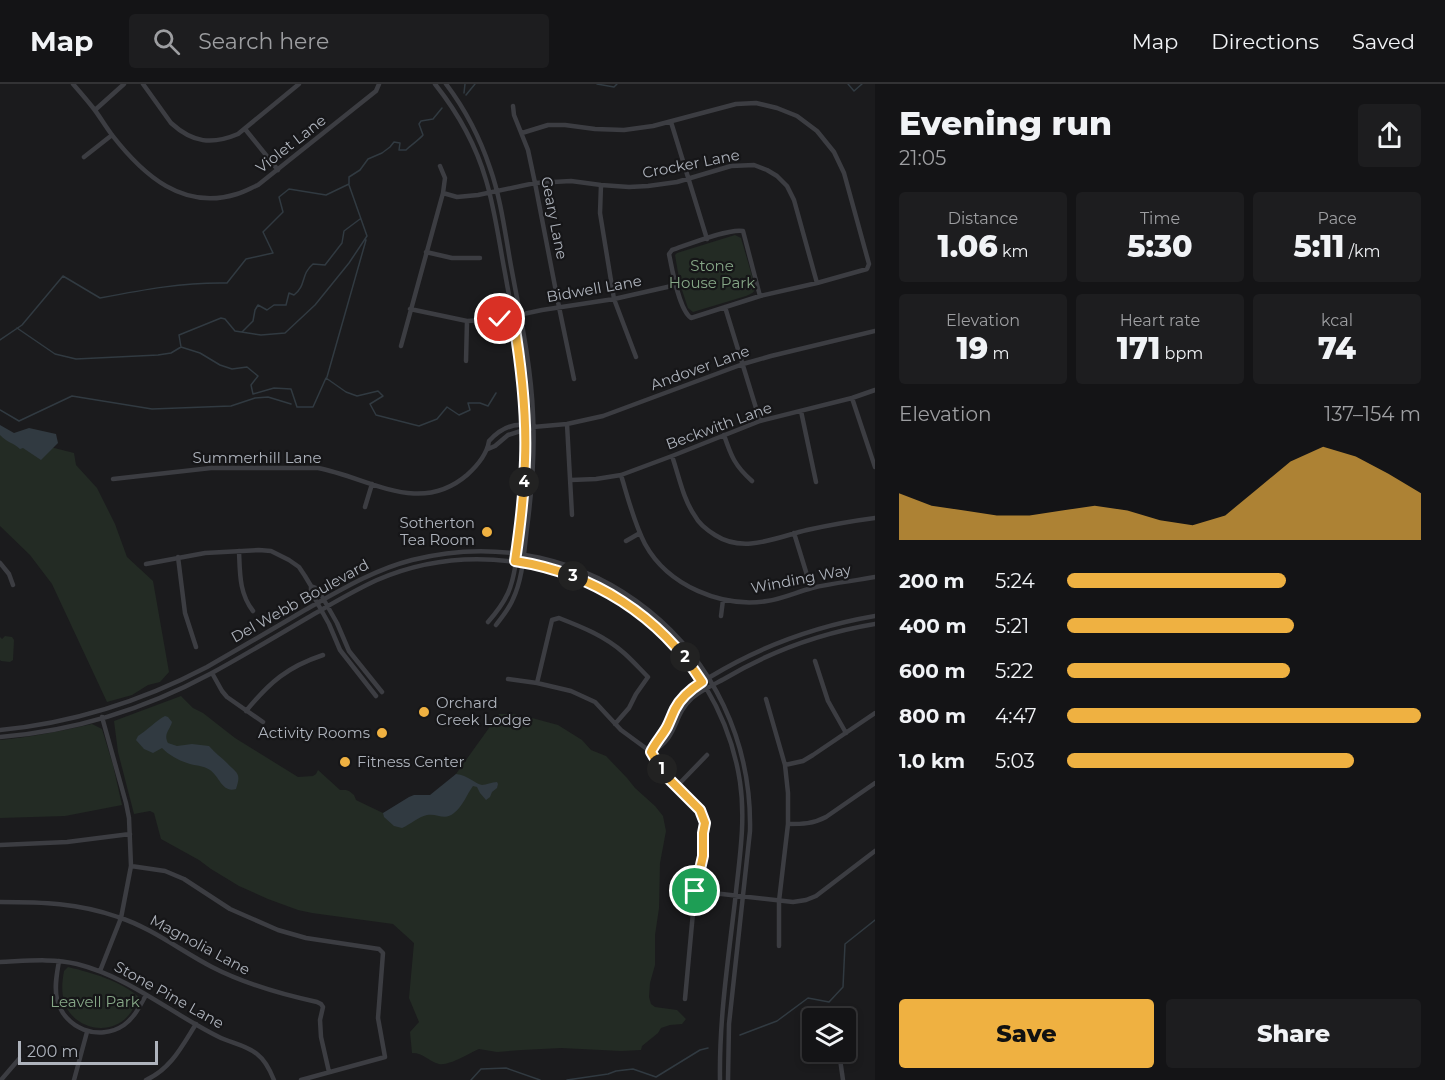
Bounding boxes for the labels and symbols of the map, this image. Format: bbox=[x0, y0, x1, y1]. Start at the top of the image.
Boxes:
street label: Violet Lane bbox=[252, 110, 330, 177]
street label: Crocker Lane bbox=[641, 145, 741, 182]
street label: Geary Lane bbox=[537, 175, 572, 261]
park label: Stone House Park bbox=[669, 256, 755, 292]
street label: Bidwell Lane bbox=[545, 271, 643, 306]
pin bbox=[474, 293, 525, 344]
street label: Andover Lane bbox=[648, 341, 752, 394]
street label: Beckwith Lane bbox=[663, 398, 774, 454]
street label: Summerhill Lane bbox=[192, 448, 322, 467]
pin: 4 bbox=[509, 467, 539, 497]
place label: Sotherton Tea Room bbox=[399, 513, 475, 549]
marker: Sotherton Tea Room bbox=[480, 525, 494, 539]
street label: Del Webb Boulevard bbox=[227, 555, 372, 646]
street label: Winding Way bbox=[749, 559, 853, 598]
pin: 3 bbox=[558, 561, 588, 591]
pin: 2 bbox=[670, 642, 700, 672]
place label: Orchard Creek Lodge bbox=[436, 693, 531, 729]
marker: Orchard Creek Lodge bbox=[417, 705, 431, 719]
place label: Activity Rooms bbox=[258, 723, 370, 742]
marker: Activity Rooms bbox=[375, 726, 389, 740]
place label: Fitness Center bbox=[357, 752, 465, 771]
pin: 1 bbox=[647, 754, 677, 784]
marker: Fitness Center bbox=[338, 755, 352, 769]
pin bbox=[669, 865, 720, 916]
street label: Magnolia Lane bbox=[147, 910, 254, 979]
street label: Stone Pine Lane bbox=[111, 957, 227, 1033]
park label: Leavell Park bbox=[50, 992, 140, 1011]
scale bar bbox=[18, 1038, 158, 1066]

